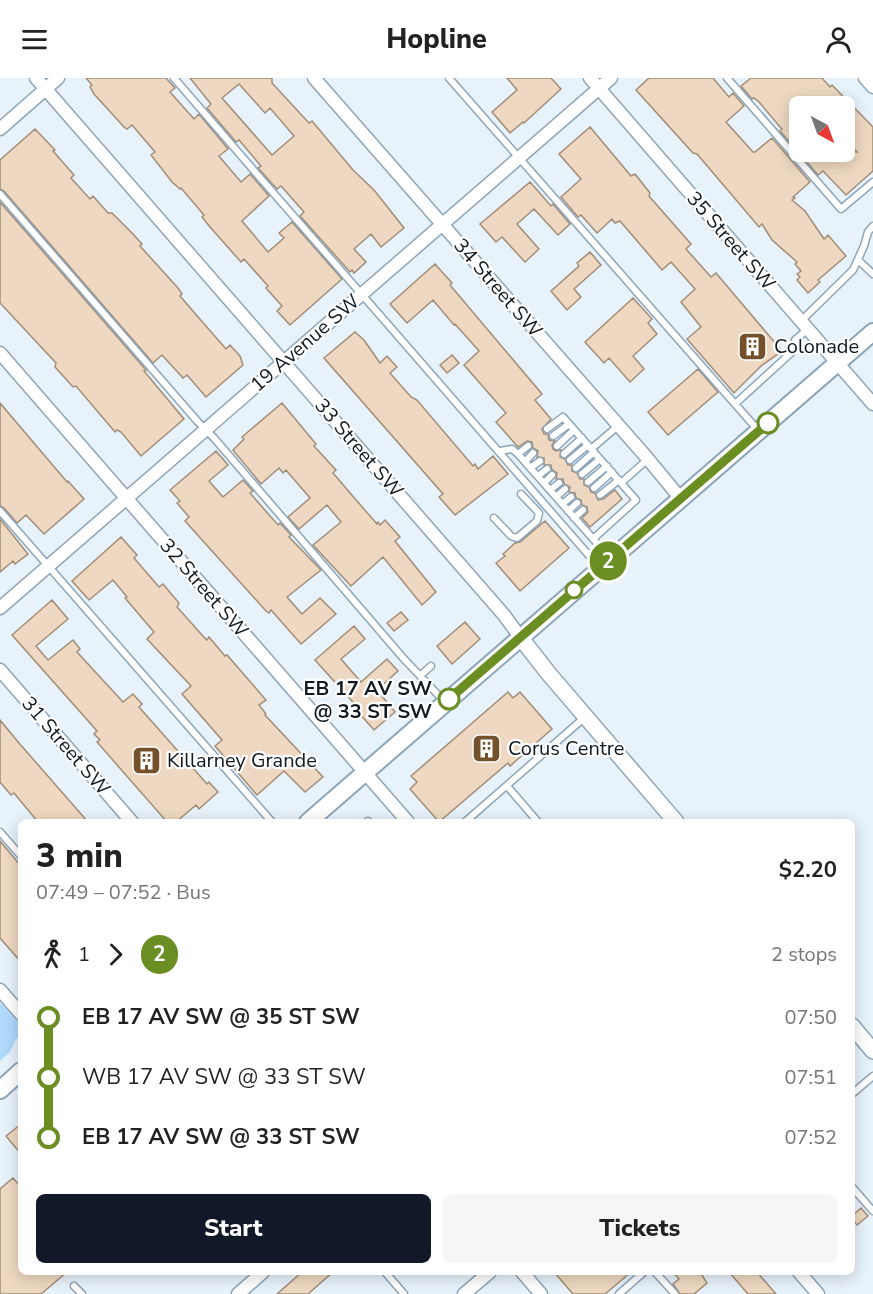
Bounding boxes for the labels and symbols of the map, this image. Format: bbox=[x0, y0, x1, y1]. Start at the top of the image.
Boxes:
north arrow bbox=[789, 96, 855, 162]
street label: 35 Street SW bbox=[680, 186, 782, 296]
street label: 34 Street SW bbox=[447, 233, 549, 343]
street label: 19 Avenue SW bbox=[245, 288, 365, 398]
building icon: Colonade bbox=[737, 330, 769, 362]
place label: Colonade bbox=[774, 333, 859, 360]
street label: 33 Street SW bbox=[308, 393, 410, 503]
unlabelled marker bbox=[757, 412, 779, 434]
street label: 32 Street SW bbox=[153, 533, 255, 643]
line badge: 2 bbox=[588, 542, 628, 580]
unlabelled marker bbox=[565, 581, 583, 599]
place label: EB 17 AV SW @ 33 ST SW bbox=[304, 675, 432, 725]
marker: EB 17 AV SW @ 33 ST SW bbox=[438, 688, 460, 710]
street label: 31 Street SW bbox=[15, 691, 117, 801]
building icon: Corus Centre bbox=[471, 732, 503, 764]
place label: Corus Centre bbox=[508, 735, 624, 762]
building icon: Killarney Grande bbox=[130, 744, 162, 776]
place label: Killarney Grande bbox=[167, 747, 317, 774]

